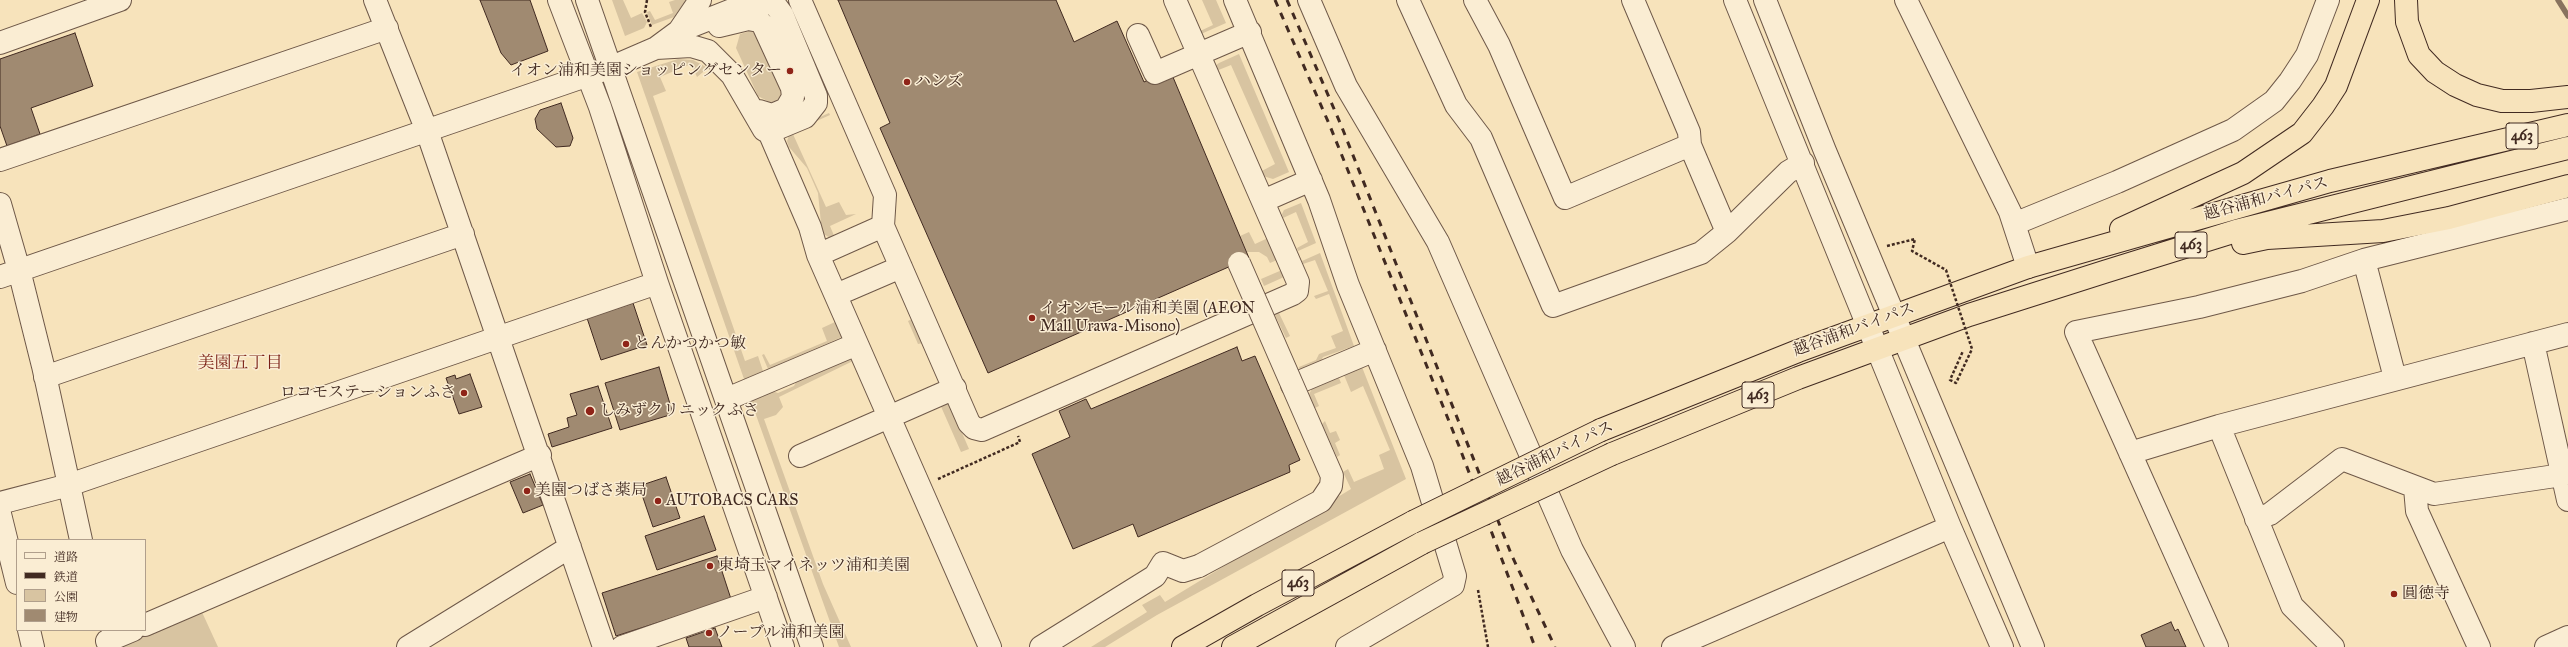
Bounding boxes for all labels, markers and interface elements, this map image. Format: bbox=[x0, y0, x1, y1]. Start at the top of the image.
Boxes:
place label: イオン浦和美園ショッピングセンター bbox=[510, 61, 782, 81]
marker: イオン浦和美園ショッピングセンター bbox=[785, 66, 795, 76]
place label: ハンズ bbox=[915, 72, 963, 92]
marker: ハンズ bbox=[902, 77, 912, 87]
road number: 463 bbox=[2506, 123, 2538, 149]
street label: 越谷浦和バイパス bbox=[2202, 173, 2330, 225]
road number: 463 bbox=[2175, 232, 2207, 258]
place label: イオンモール浦和美園 (AEON Mall Urawa-Misono) bbox=[1040, 299, 1255, 337]
street label: 越谷浦和バイパス bbox=[1791, 299, 1917, 361]
marker: イオンモール浦和美園 (AEON Mall Urawa-Misono) bbox=[1027, 313, 1037, 323]
place label: とんかつかつ敏 bbox=[634, 334, 746, 354]
marker: とんかつかつ敏 bbox=[621, 339, 631, 349]
district label: 美園五丁目 bbox=[198, 354, 282, 374]
road number: 463 bbox=[1742, 382, 1774, 408]
place label: ロコモステーションふさ bbox=[280, 383, 456, 403]
marker: ロコモステーションふさ bbox=[459, 388, 469, 398]
place label: しみずクリニックふさ bbox=[599, 401, 759, 421]
marker: しみずクリニックふさ bbox=[584, 405, 596, 417]
street label: 越谷浦和バイパス bbox=[1493, 417, 1617, 491]
place label: 美園つばさ薬局 bbox=[535, 481, 647, 501]
marker: 美園つばさ薬局 bbox=[522, 486, 532, 496]
place label: AUTOBACS CARS bbox=[666, 491, 798, 511]
marker: AUTOBACS CARS bbox=[653, 496, 663, 506]
legend bbox=[16, 539, 146, 631]
text: 道路 bbox=[54, 550, 78, 564]
place label: 東埼玉マイネッツ浦和美園 bbox=[718, 556, 910, 576]
marker: 東埼玉マイネッツ浦和美園 bbox=[705, 561, 715, 571]
text: 鉄道 bbox=[54, 570, 78, 584]
road number: 463 bbox=[1282, 570, 1314, 596]
place label: 圓徳寺 bbox=[2402, 584, 2450, 604]
marker: 圓徳寺 bbox=[2389, 589, 2399, 599]
text: 公園 bbox=[54, 590, 78, 604]
text: 建物 bbox=[54, 610, 78, 624]
place label: ノーブル浦和美園 bbox=[717, 623, 845, 643]
marker: ノーブル浦和美園 bbox=[704, 628, 714, 638]

